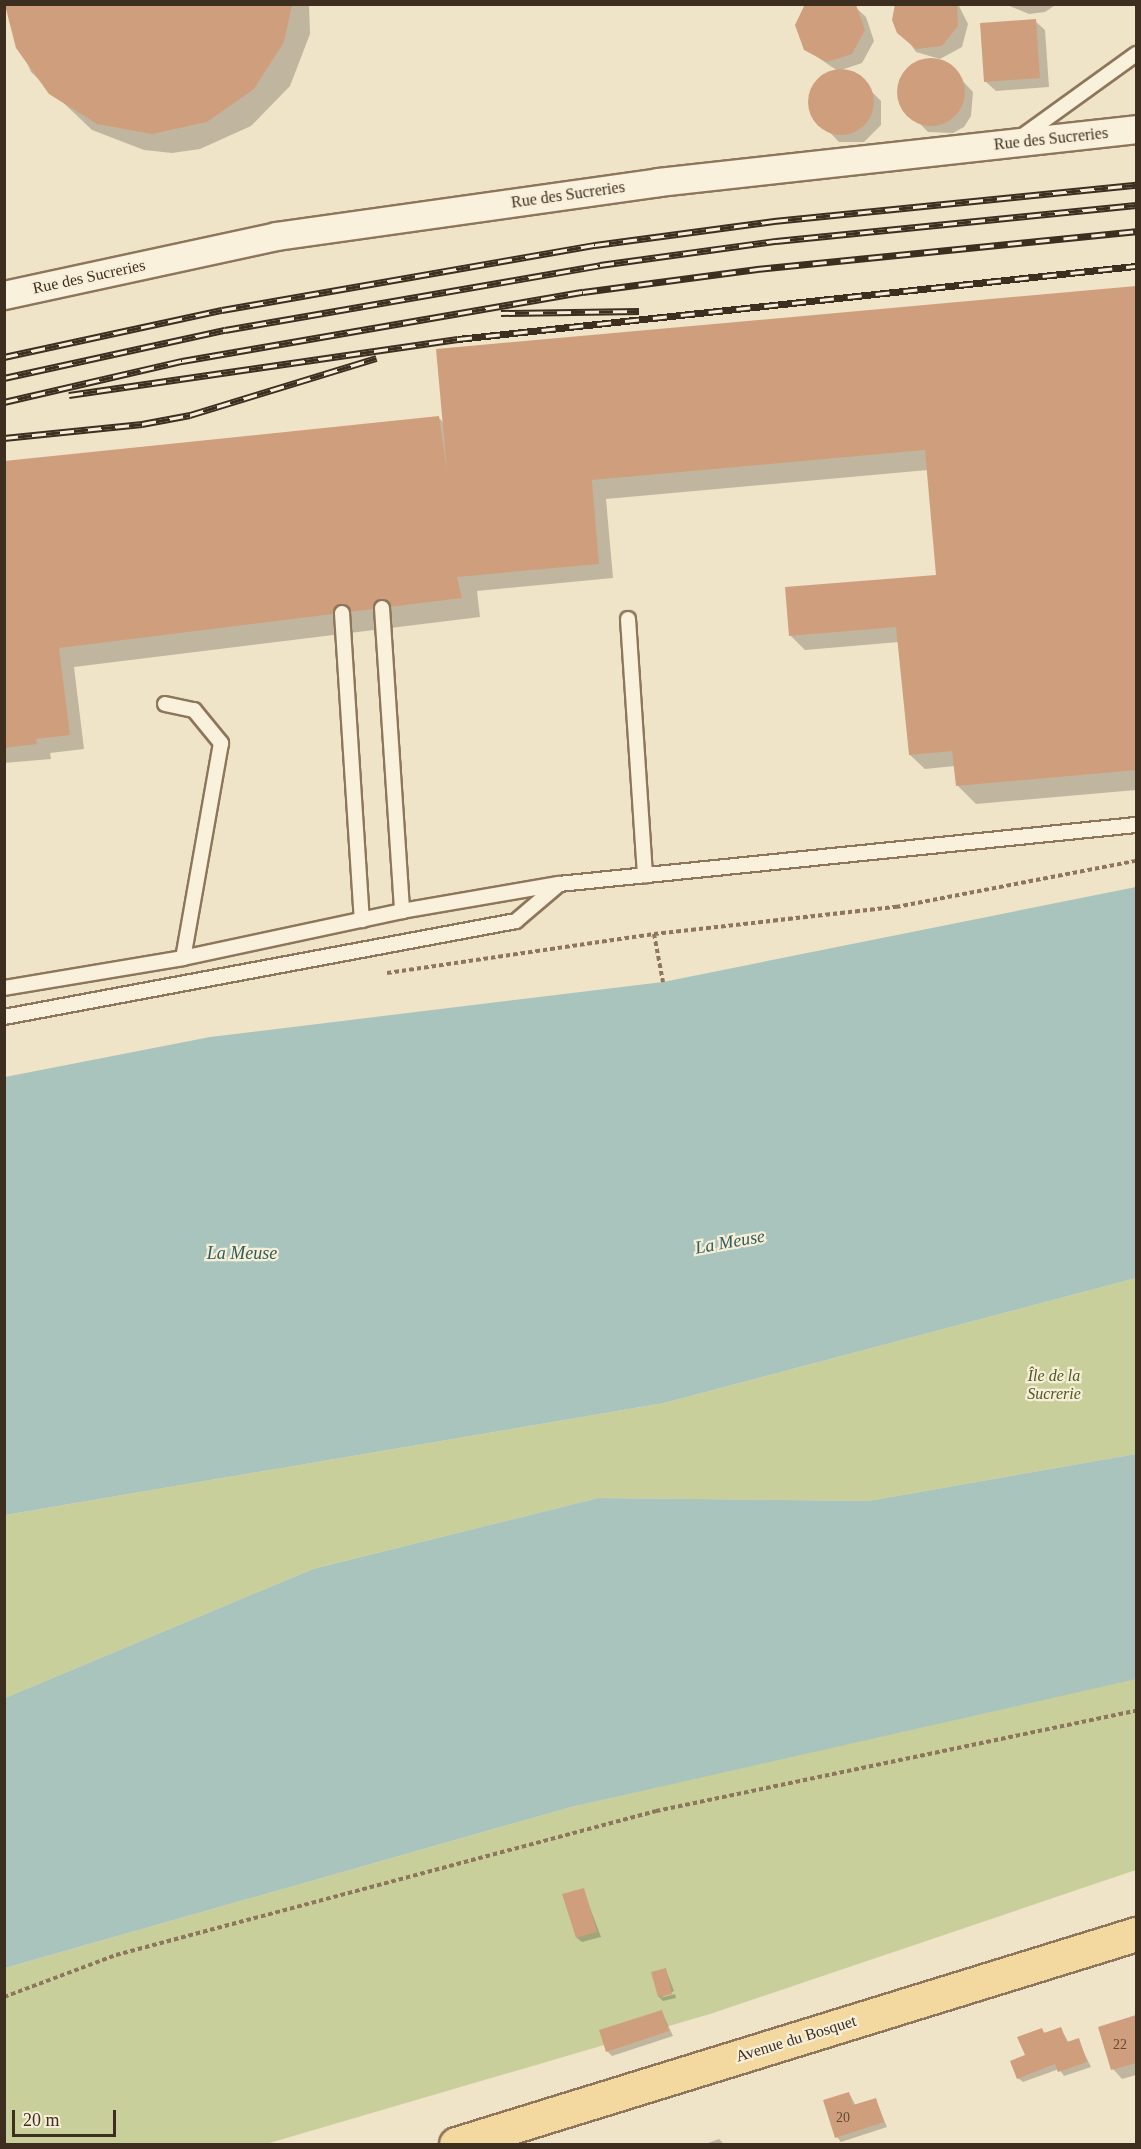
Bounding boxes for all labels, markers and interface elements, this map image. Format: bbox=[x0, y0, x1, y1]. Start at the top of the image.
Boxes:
street label: Rue des Sucreries bbox=[993, 123, 1109, 155]
street label: Rue des Sucreries bbox=[510, 178, 626, 212]
street label: Rue des Sucreries bbox=[31, 256, 147, 298]
water label: La Meuse bbox=[693, 1225, 767, 1259]
water label: La Meuse bbox=[207, 1242, 277, 1264]
park label: Île de la Sucrerie bbox=[1027, 1366, 1081, 1404]
street label: Avenue du Bosquet bbox=[733, 2012, 859, 2066]
house number: 22 bbox=[1113, 2037, 1127, 2053]
scale bar bbox=[15, 2098, 118, 2136]
text: 20 m bbox=[23, 2110, 60, 2130]
house number: 20 bbox=[836, 2110, 850, 2126]

